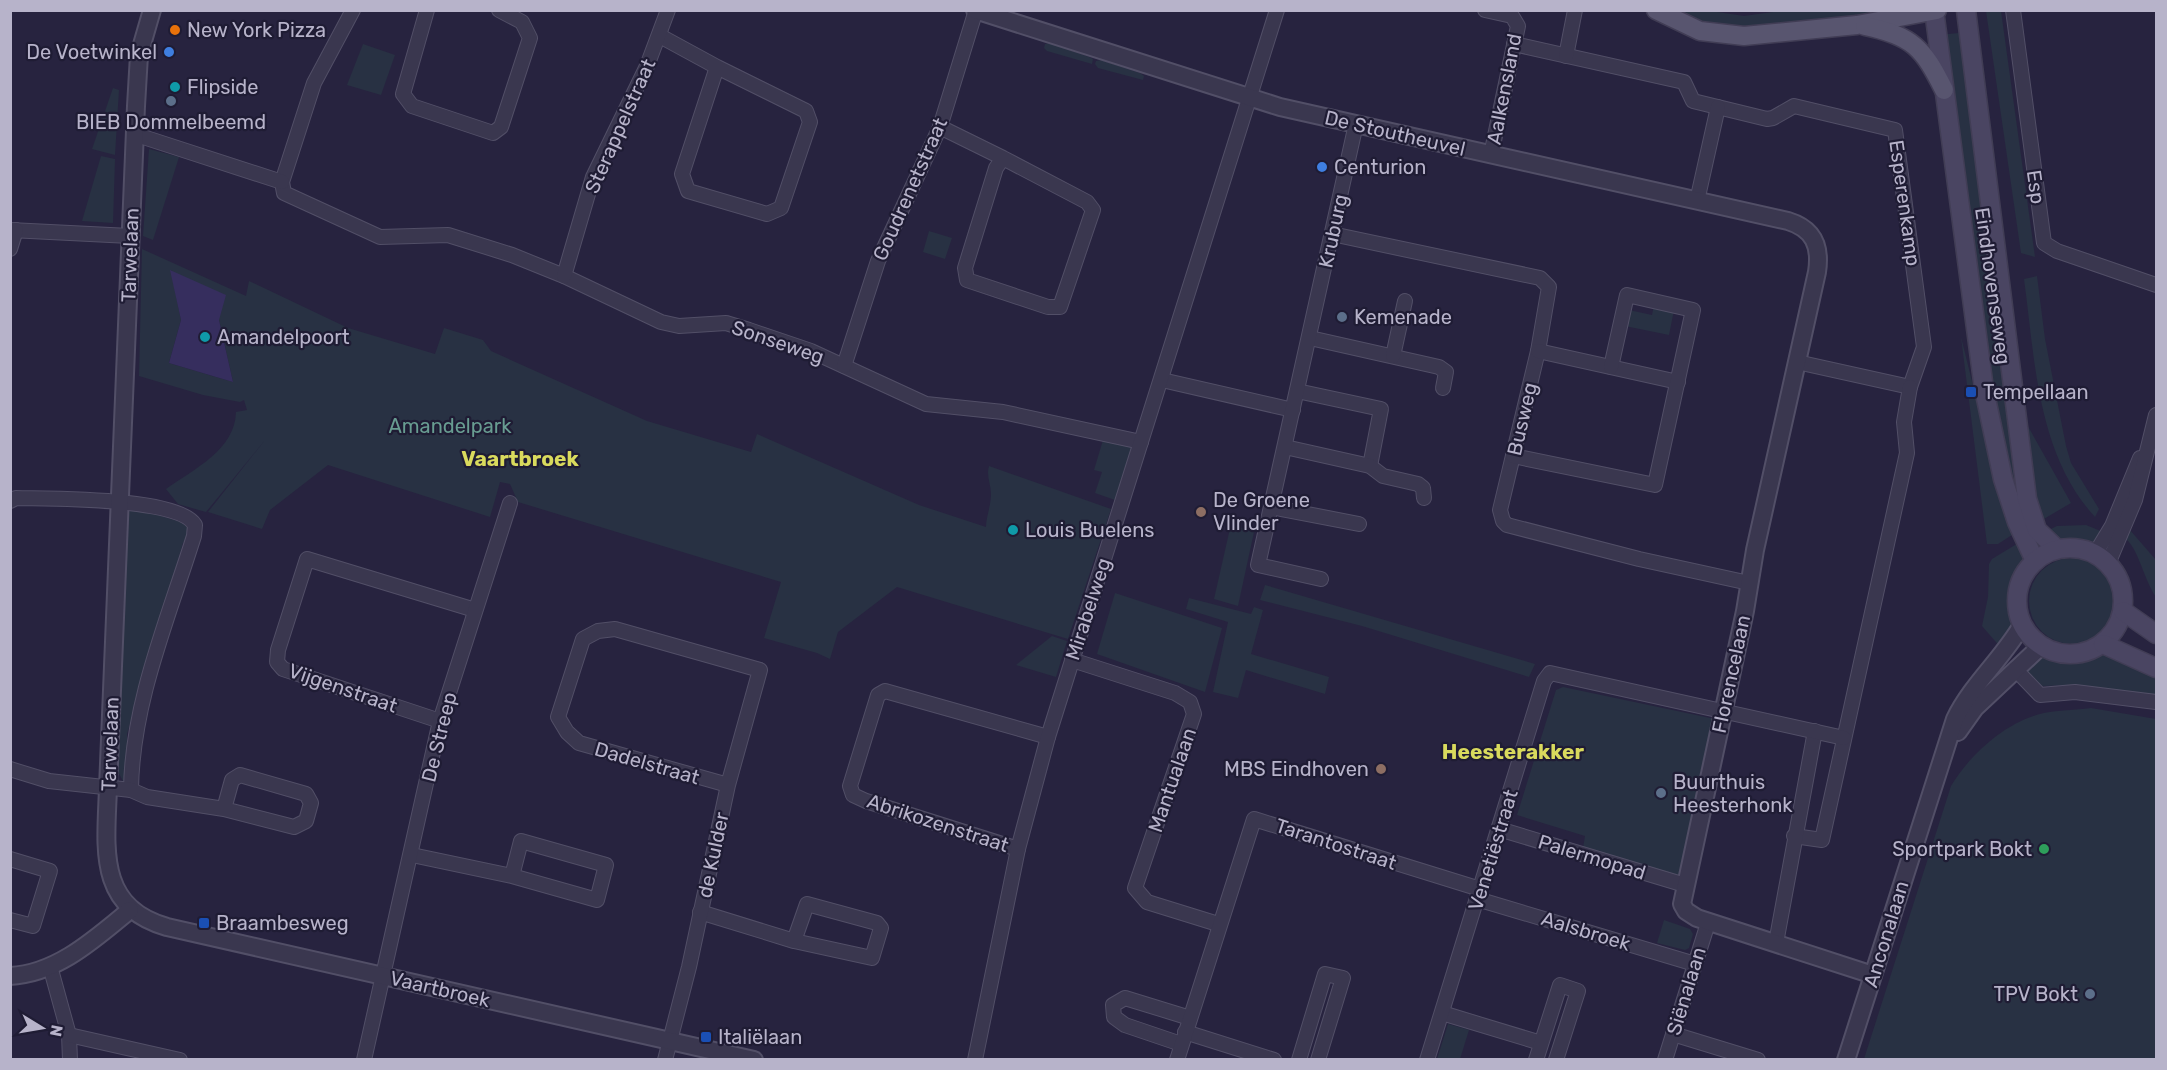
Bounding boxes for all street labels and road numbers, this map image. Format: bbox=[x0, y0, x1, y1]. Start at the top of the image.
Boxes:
street label: Aalkensland bbox=[1481, 31, 1527, 147]
street label: Sterappelstraat bbox=[580, 55, 661, 197]
street label: De Stoutheuvel bbox=[1322, 105, 1468, 161]
street label: Goudrenetstraat bbox=[868, 114, 952, 264]
street label: Esperenkamp bbox=[1884, 138, 1926, 268]
street label: Esp bbox=[2022, 168, 2050, 206]
street label: Kruburg bbox=[1313, 192, 1353, 270]
street label: Eindhovenseweg bbox=[1970, 206, 2016, 366]
street label: Tarwelaan bbox=[116, 207, 144, 303]
street label: Sonseweg bbox=[729, 315, 827, 369]
street label: Busweg bbox=[1502, 380, 1542, 458]
street label: Mirabelweg bbox=[1060, 555, 1116, 663]
street label: Florencelaan bbox=[1707, 613, 1755, 735]
street label: Vijgenstraat bbox=[285, 658, 401, 718]
street label: De Streep bbox=[416, 690, 462, 784]
street label: Tarwelaan bbox=[96, 696, 124, 792]
street label: Mantualaan bbox=[1143, 725, 1201, 835]
street label: Dadelstraat bbox=[592, 737, 702, 789]
street label: Venetiëstraat bbox=[1463, 786, 1523, 914]
street label: Abrikozenstraat bbox=[864, 789, 1012, 857]
street label: de Kulder bbox=[692, 809, 734, 900]
street label: Tarantostraat bbox=[1272, 813, 1400, 875]
street label: Palermopad bbox=[1535, 829, 1649, 885]
street label: Anconalaan bbox=[1858, 878, 1914, 990]
street label: Aalsbroek bbox=[1539, 906, 1634, 956]
street label: Siënalaan bbox=[1661, 944, 1711, 1038]
street label: Vaartbroek bbox=[388, 966, 493, 1012]

